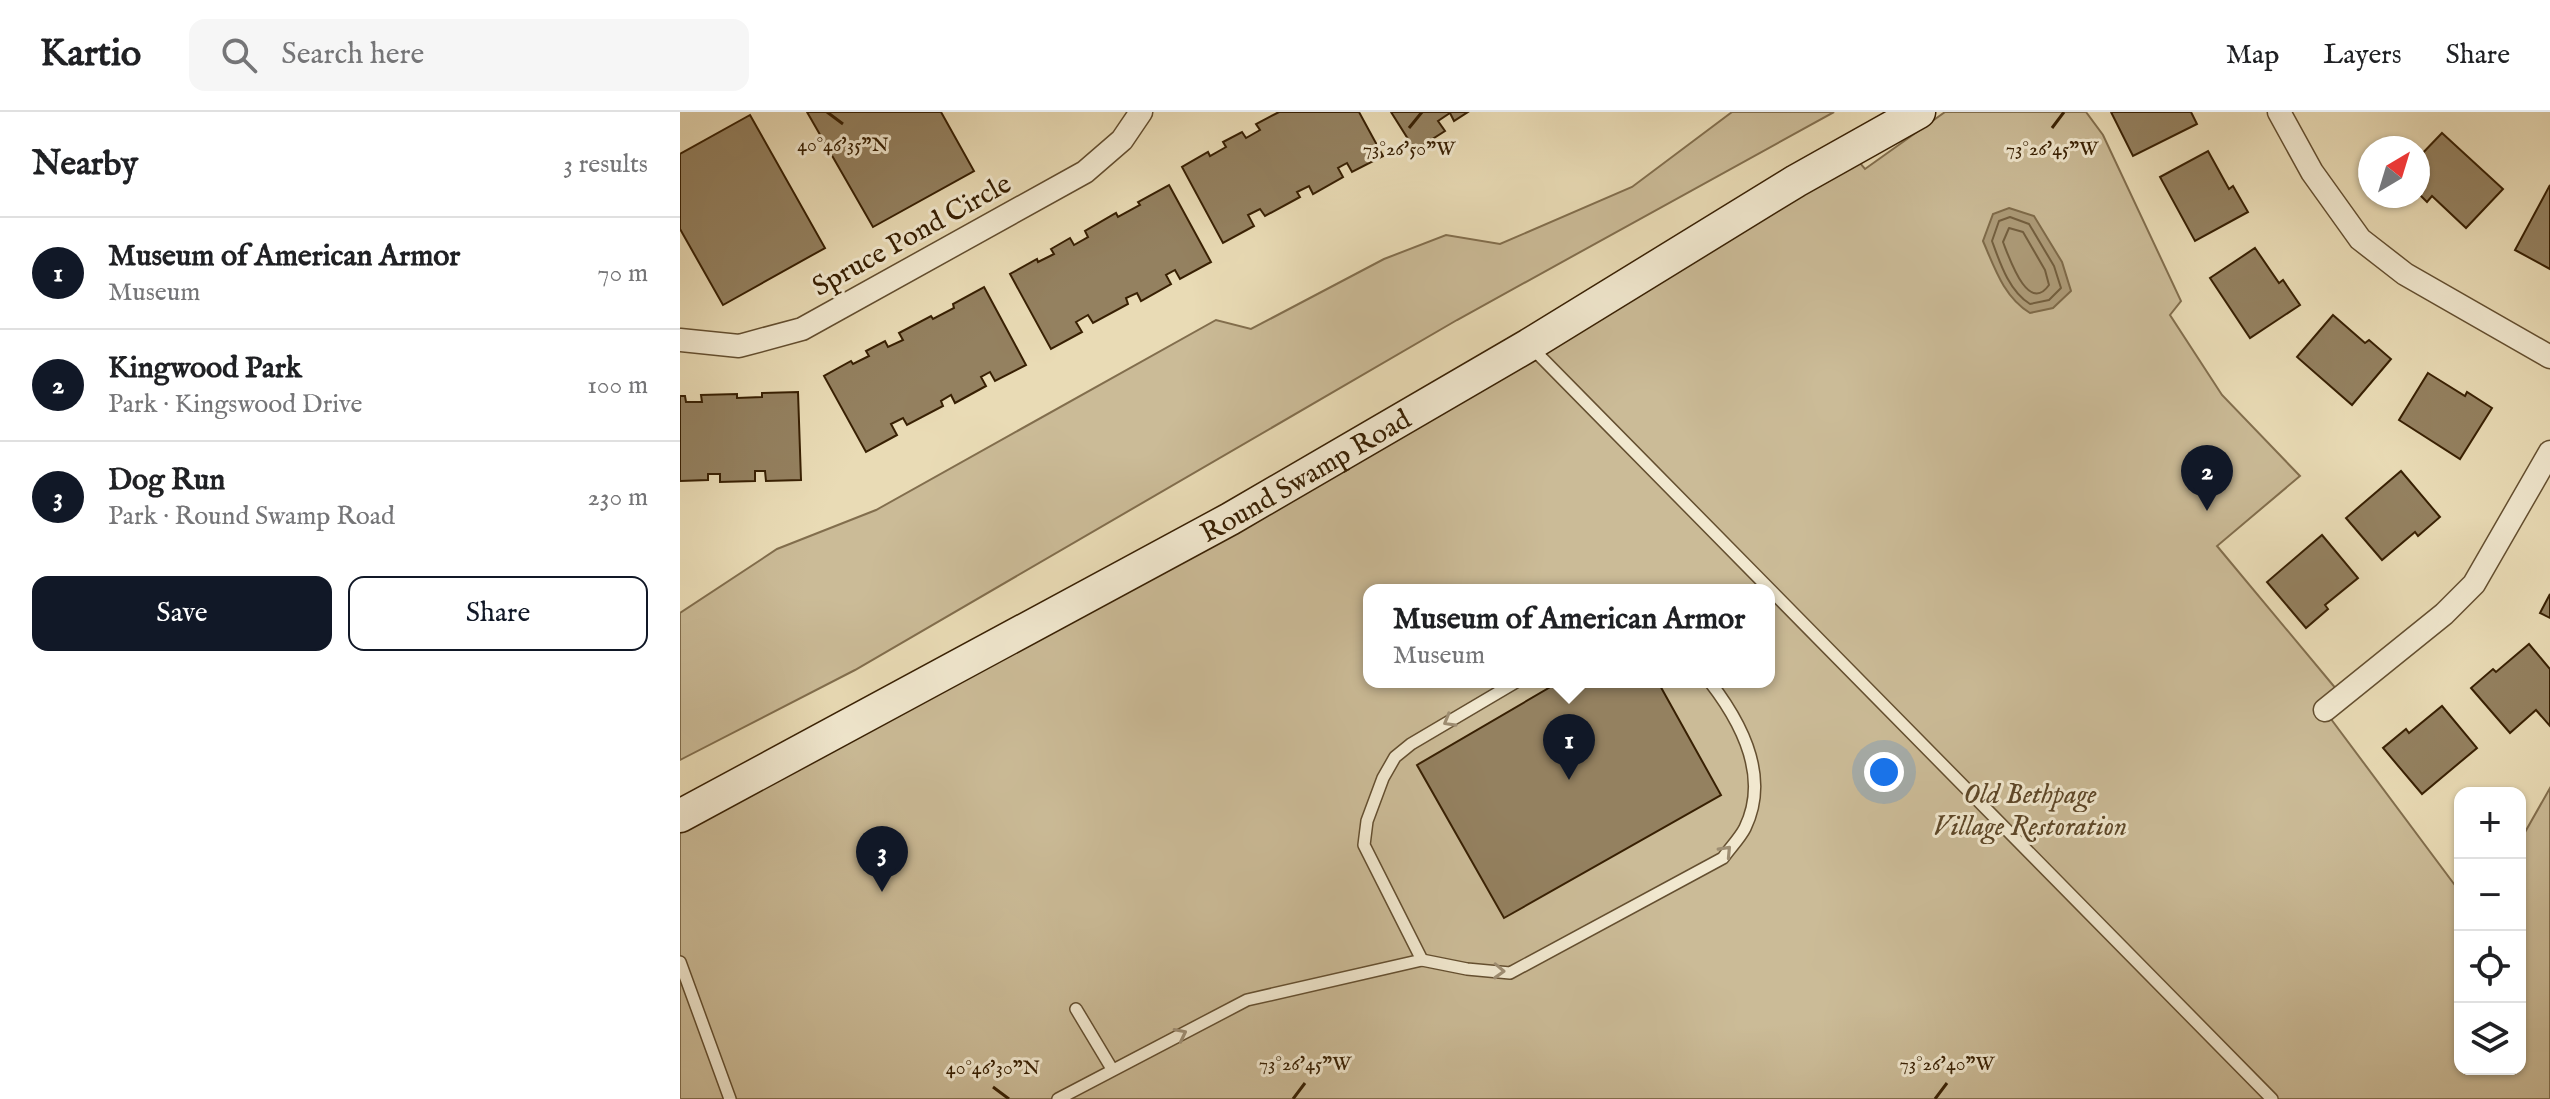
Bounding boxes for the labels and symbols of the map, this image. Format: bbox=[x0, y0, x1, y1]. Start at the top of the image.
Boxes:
text: 40°46'35"N bbox=[797, 133, 889, 158]
north arrow bbox=[2358, 136, 2430, 208]
text: 73°26'50"W bbox=[1363, 137, 1456, 162]
text: 73°26'45"W bbox=[2006, 137, 2099, 162]
street label: Spruce Pond Circle bbox=[807, 167, 1018, 305]
street label: Round Swamp Road bbox=[1195, 403, 1418, 552]
pin: 2 bbox=[2181, 445, 2233, 511]
one-way arrow bbox=[1443, 711, 1458, 727]
pin: 1 bbox=[1543, 714, 1595, 780]
your location bbox=[1864, 752, 1904, 792]
park label: Old Bethpage Village Restoration bbox=[1933, 778, 2127, 845]
pin: 3 bbox=[856, 826, 908, 892]
one-way arrow bbox=[1716, 846, 1731, 861]
one-way arrow bbox=[1493, 962, 1505, 979]
one-way arrow bbox=[1173, 1028, 1188, 1043]
text: 73°26'45"W bbox=[1259, 1052, 1352, 1077]
text: 73°26'40"W bbox=[1899, 1052, 1995, 1077]
text: 40°46'30"N bbox=[946, 1056, 1040, 1081]

